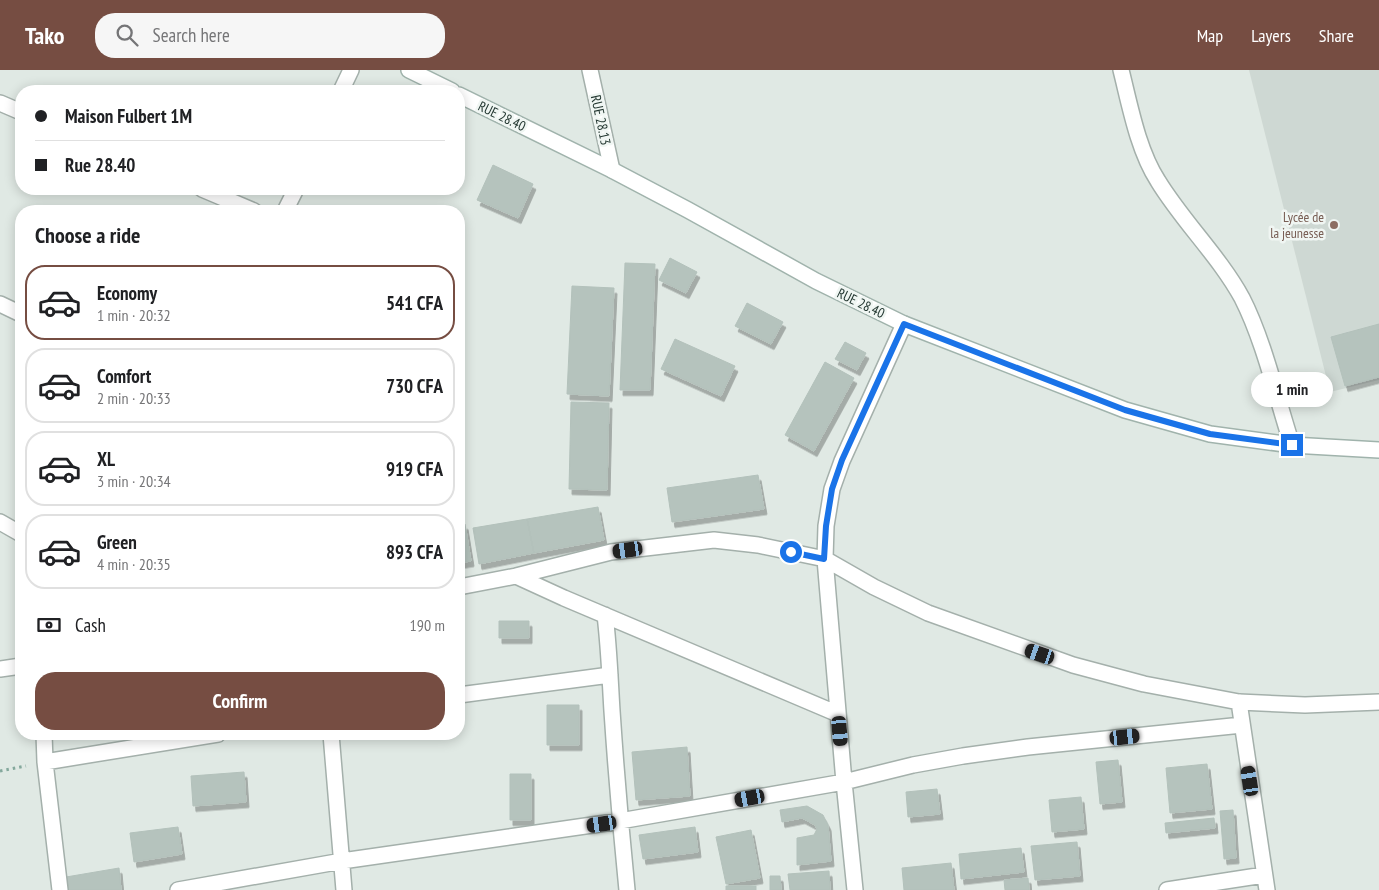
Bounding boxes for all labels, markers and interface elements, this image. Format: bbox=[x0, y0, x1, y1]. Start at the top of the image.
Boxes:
search box bbox=[95, 13, 445, 58]
text: Tako bbox=[25, 20, 65, 51]
icon: search bbox=[113, 21, 141, 49]
text: Search here bbox=[153, 23, 230, 47]
text: Map bbox=[1197, 24, 1223, 47]
text: Layers bbox=[1251, 24, 1291, 47]
text: Share bbox=[1319, 24, 1354, 47]
street label: RUE 28.13 bbox=[587, 93, 615, 147]
street label: RUE 28.40 bbox=[475, 97, 529, 135]
text: Maison Fulbert 1M bbox=[65, 104, 192, 128]
text: Rue 28.40 bbox=[65, 153, 135, 177]
place label: Lycée de la jeunesse bbox=[1270, 208, 1324, 242]
marker: Lycée de la jeunesse bbox=[1328, 219, 1340, 231]
text: Choose a ride bbox=[35, 221, 140, 249]
icon: car bbox=[37, 280, 82, 325]
text: Economy bbox=[97, 281, 157, 305]
street label: RUE 28.40 bbox=[834, 284, 888, 322]
text: 541 CFA bbox=[386, 291, 443, 315]
text: 1 min · 20:32 bbox=[97, 305, 171, 325]
icon: car bbox=[37, 363, 82, 408]
text: Comfort bbox=[97, 364, 151, 388]
callout: 1 min bbox=[1251, 372, 1333, 408]
text: 730 CFA bbox=[386, 374, 443, 398]
text: 1 min bbox=[1276, 379, 1308, 399]
text: 2 min · 20:33 bbox=[97, 388, 171, 408]
route end bbox=[1281, 434, 1303, 456]
icon: car bbox=[37, 446, 82, 491]
text: XL bbox=[97, 447, 115, 471]
text: 919 CFA bbox=[386, 457, 443, 481]
text: 3 min · 20:34 bbox=[97, 471, 171, 491]
icon: car bbox=[37, 529, 82, 574]
text: Green bbox=[97, 530, 137, 554]
text: 893 CFA bbox=[386, 540, 443, 564]
car bbox=[612, 540, 643, 560]
route start bbox=[780, 541, 802, 563]
text: 4 min · 20:35 bbox=[97, 554, 171, 574]
icon: cash bbox=[35, 611, 63, 639]
text: Cash bbox=[75, 613, 106, 637]
text: 190 m bbox=[410, 615, 445, 635]
car bbox=[1023, 642, 1056, 666]
button: Confirm bbox=[35, 672, 445, 730]
car bbox=[831, 715, 848, 747]
car bbox=[1109, 728, 1140, 746]
car bbox=[1240, 765, 1259, 797]
car bbox=[733, 788, 766, 808]
car bbox=[586, 814, 617, 834]

